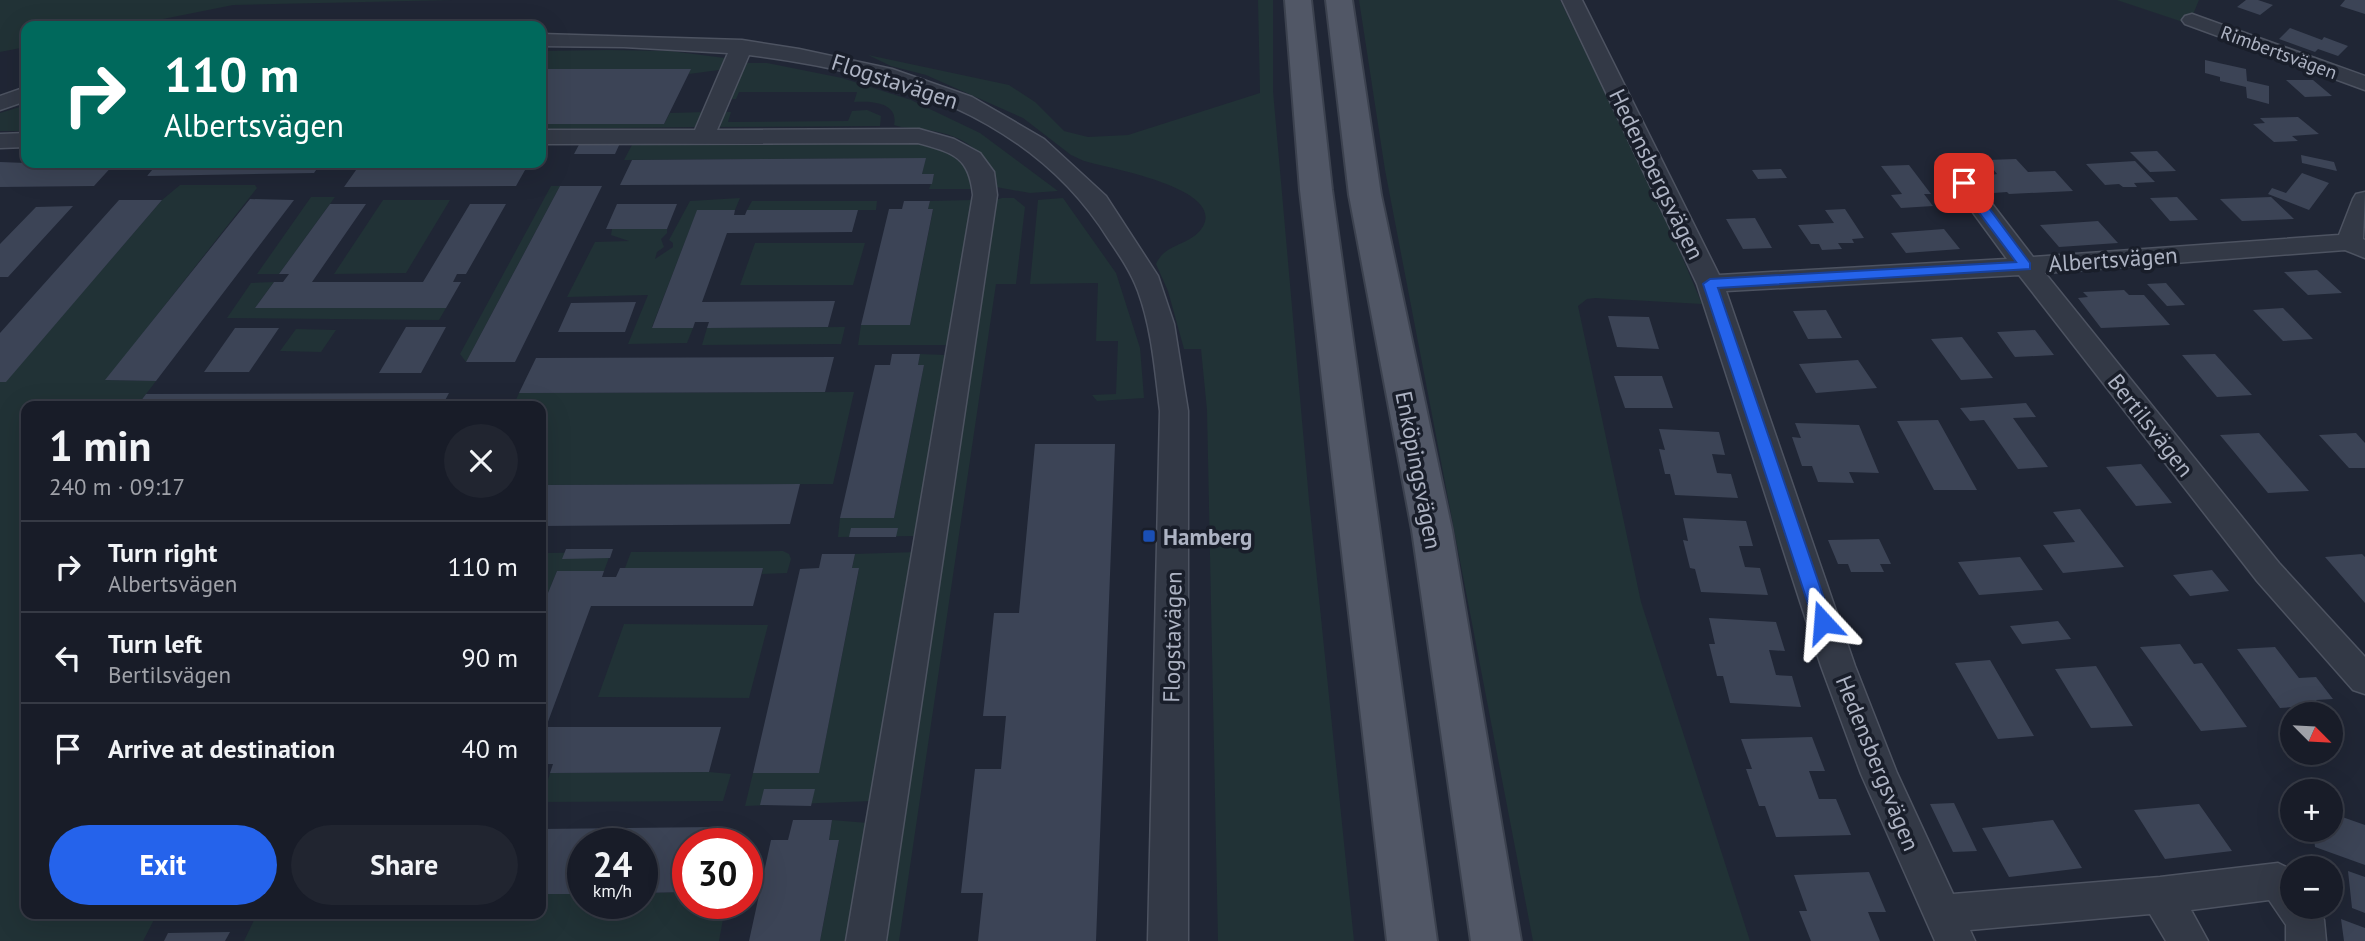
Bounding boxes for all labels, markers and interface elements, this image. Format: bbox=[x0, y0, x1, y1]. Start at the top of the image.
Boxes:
street label: Rimbertsvägen bbox=[2218, 20, 2340, 84]
text: 110 m bbox=[164, 42, 299, 106]
street label: Flogstavägen bbox=[828, 47, 962, 115]
icon: right bbox=[49, 49, 140, 140]
street label: Hedensbergsvägen bbox=[1603, 84, 1711, 264]
text: Albertsvägen bbox=[164, 104, 344, 146]
pin bbox=[1934, 153, 1994, 213]
icon: arrive bbox=[1945, 164, 1983, 202]
street label: Albertsvägen bbox=[2047, 240, 2179, 278]
street label: Bertilsvägen bbox=[2102, 368, 2200, 482]
street label: Enköpingsvägen bbox=[1389, 389, 1449, 551]
text: 1 min bbox=[49, 418, 151, 473]
button: close bbox=[444, 424, 518, 498]
text: 240 m · 09:17 bbox=[49, 472, 185, 501]
place label: Hamberg bbox=[1163, 522, 1252, 551]
marker: Hamberg bbox=[1141, 528, 1157, 544]
text: Turn right bbox=[108, 536, 217, 569]
icon: right bbox=[49, 548, 87, 586]
text: 110 m bbox=[447, 550, 518, 583]
text: Albertsvägen bbox=[108, 569, 237, 598]
street label: Flogstavägen bbox=[1156, 571, 1188, 703]
position arrow bbox=[1786, 585, 1860, 659]
text: Turn left bbox=[108, 627, 202, 660]
icon: left bbox=[49, 639, 87, 677]
text: 90 m bbox=[462, 641, 518, 674]
text: Bertilsvägen bbox=[108, 660, 231, 689]
street label: Hedensbergsvägen bbox=[1830, 671, 1926, 855]
north arrow bbox=[2280, 702, 2343, 765]
map controls bbox=[2280, 702, 2343, 919]
icon: arrive bbox=[49, 730, 87, 768]
text: Arrive at destination bbox=[108, 732, 335, 765]
text: 40 m bbox=[462, 732, 518, 765]
button: + bbox=[2280, 779, 2343, 842]
button: Exit bbox=[49, 825, 277, 905]
button: Share bbox=[291, 825, 518, 905]
speed limit sign: 30 bbox=[672, 828, 763, 919]
text: 24 bbox=[593, 841, 632, 887]
button: − bbox=[2280, 856, 2343, 919]
text: km/h bbox=[593, 879, 632, 902]

